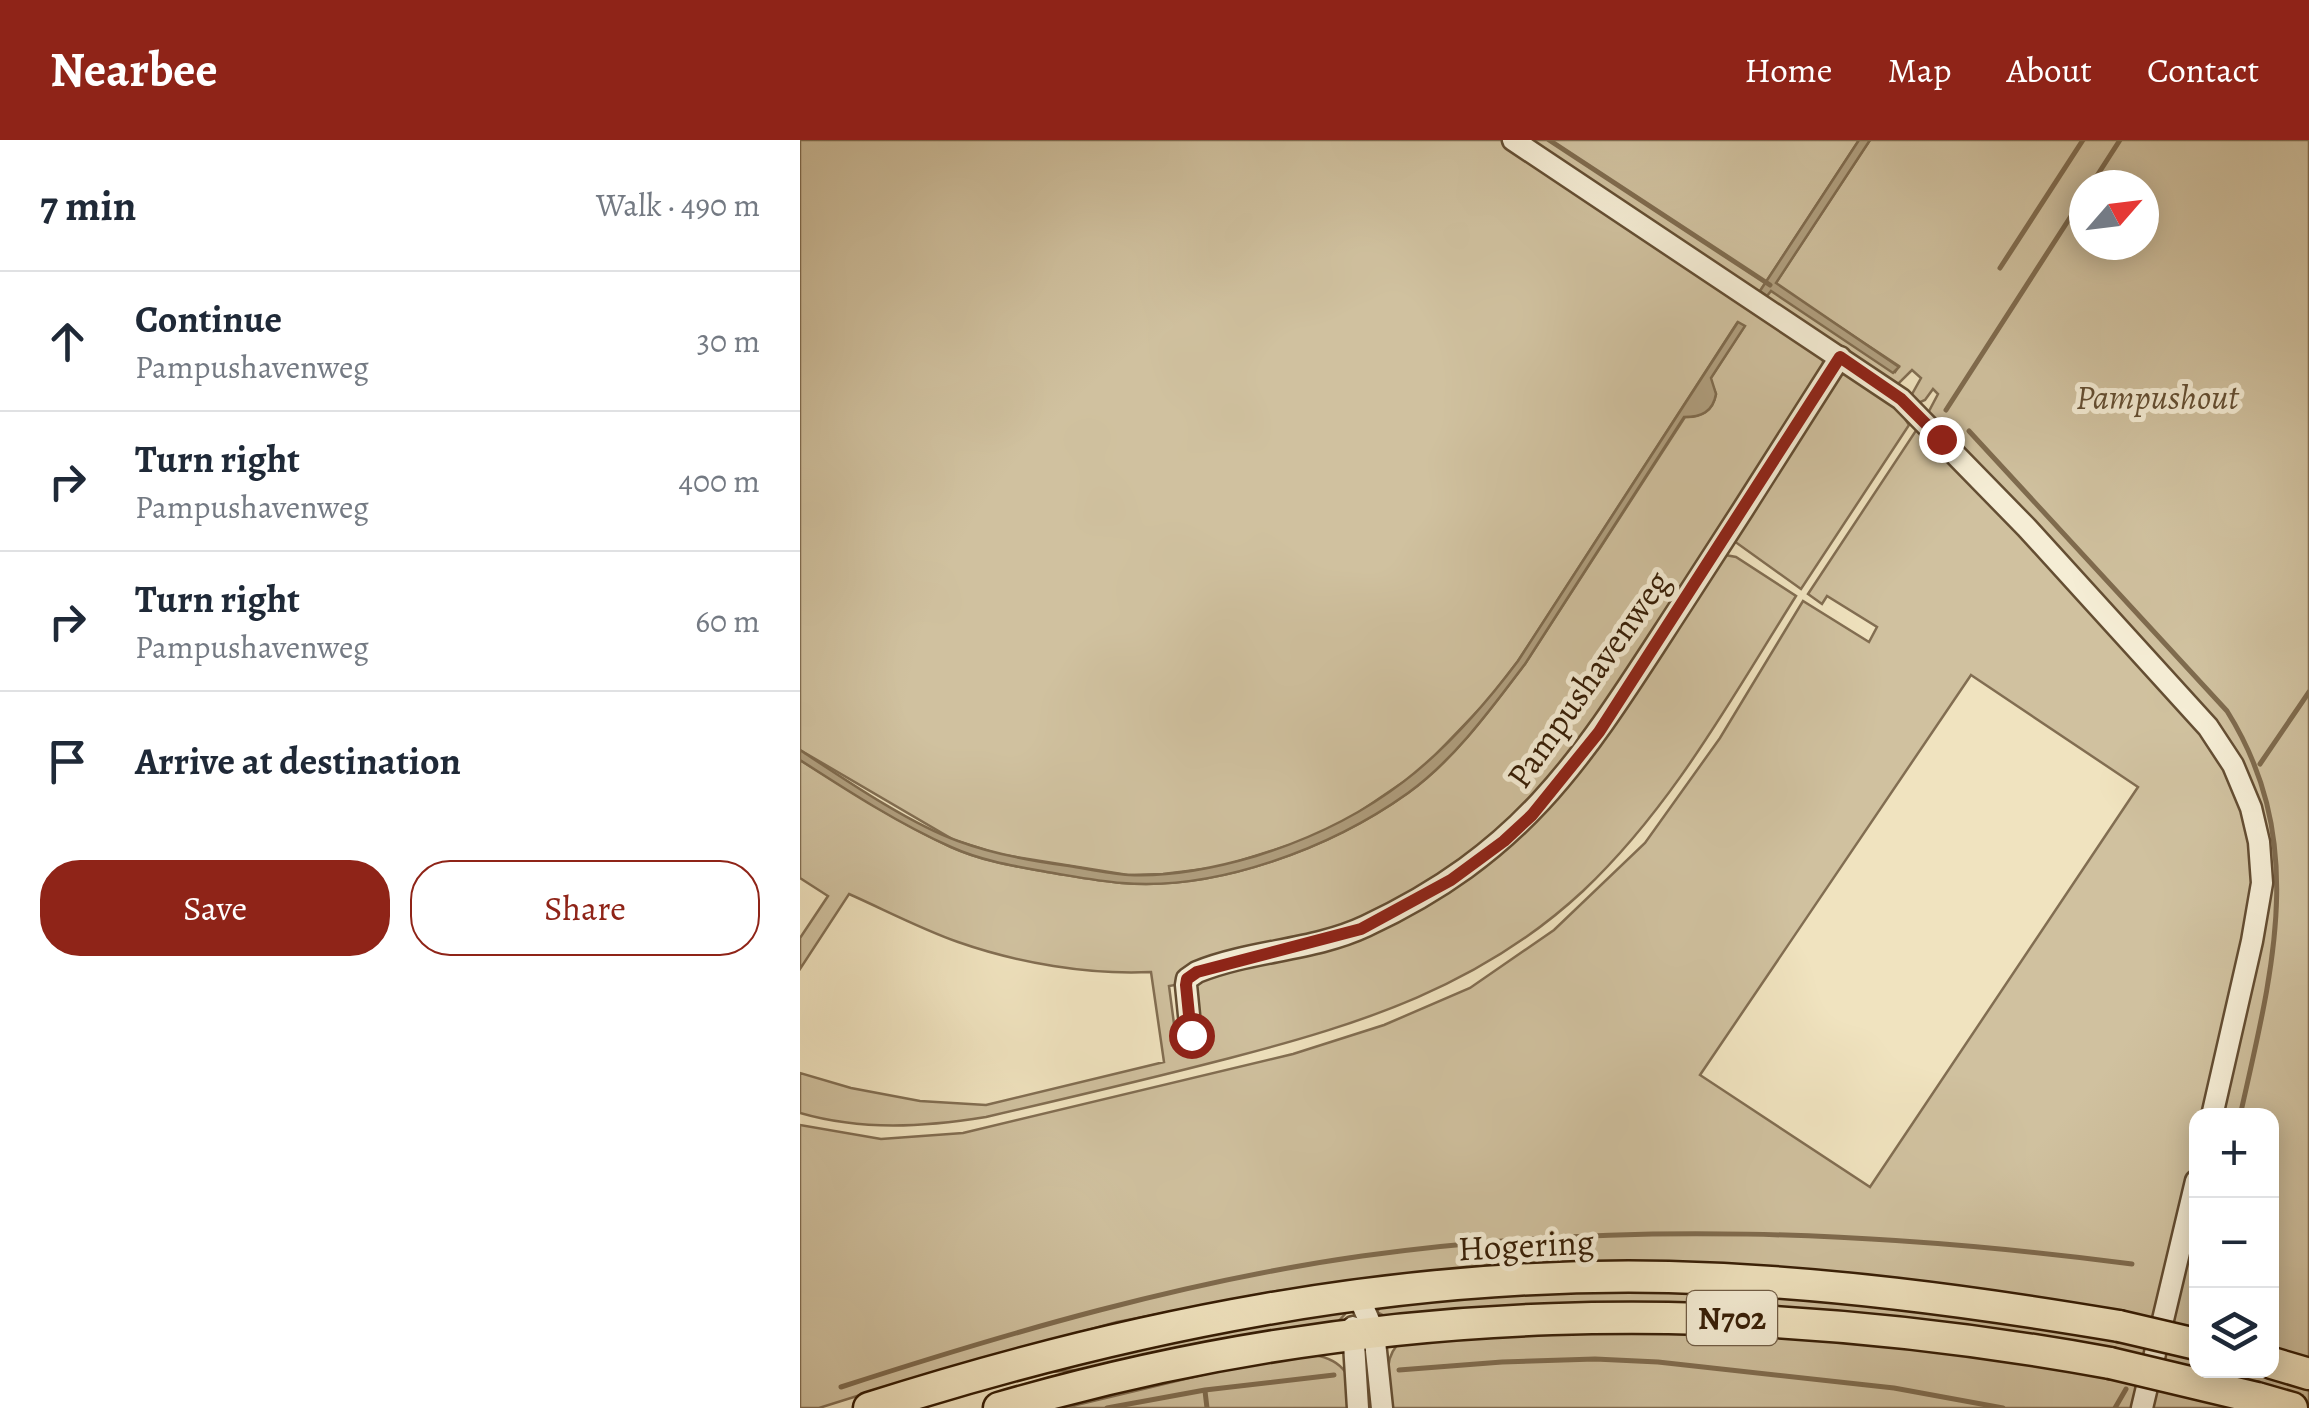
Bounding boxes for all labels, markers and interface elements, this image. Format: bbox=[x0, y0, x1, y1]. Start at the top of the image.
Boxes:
text: Nearbee bbox=[50, 37, 218, 103]
text: Home bbox=[1744, 46, 1832, 94]
text: Map bbox=[1887, 46, 1951, 94]
text: About bbox=[2006, 46, 2092, 94]
text: Contact bbox=[2147, 46, 2259, 94]
north arrow bbox=[2069, 170, 2159, 260]
text: 7 min bbox=[40, 177, 136, 234]
text: Walk · 490 m bbox=[596, 183, 760, 227]
text: Continue bbox=[135, 293, 282, 345]
icon: ahead bbox=[40, 314, 95, 369]
text: 30 m bbox=[697, 319, 760, 363]
text: Pampushavenweg bbox=[135, 345, 369, 389]
park label: Pampushout bbox=[2076, 373, 2240, 421]
route end bbox=[1919, 417, 1965, 463]
text: Turn right bbox=[135, 433, 300, 485]
icon: right bbox=[40, 454, 95, 509]
text: 400 m bbox=[678, 459, 760, 503]
text: Pampushavenweg bbox=[135, 485, 369, 529]
street label: Pampushavenweg bbox=[1495, 560, 1681, 798]
text: Turn right bbox=[135, 573, 300, 625]
icon: right bbox=[40, 594, 95, 649]
text: 60 m bbox=[695, 599, 760, 643]
text: Pampushavenweg bbox=[135, 625, 369, 669]
icon: arrive bbox=[40, 734, 95, 789]
text: Arrive at destination bbox=[135, 735, 461, 787]
button: Save bbox=[40, 860, 390, 956]
button: Share bbox=[410, 860, 760, 956]
route start bbox=[1169, 1013, 1215, 1059]
map controls bbox=[2189, 1108, 2279, 1378]
button: + bbox=[2189, 1108, 2279, 1198]
button: − bbox=[2189, 1198, 2279, 1288]
street label: Hogering bbox=[1457, 1217, 1596, 1273]
button: layers bbox=[2189, 1288, 2279, 1378]
road number: N702 bbox=[1687, 1291, 1777, 1345]

